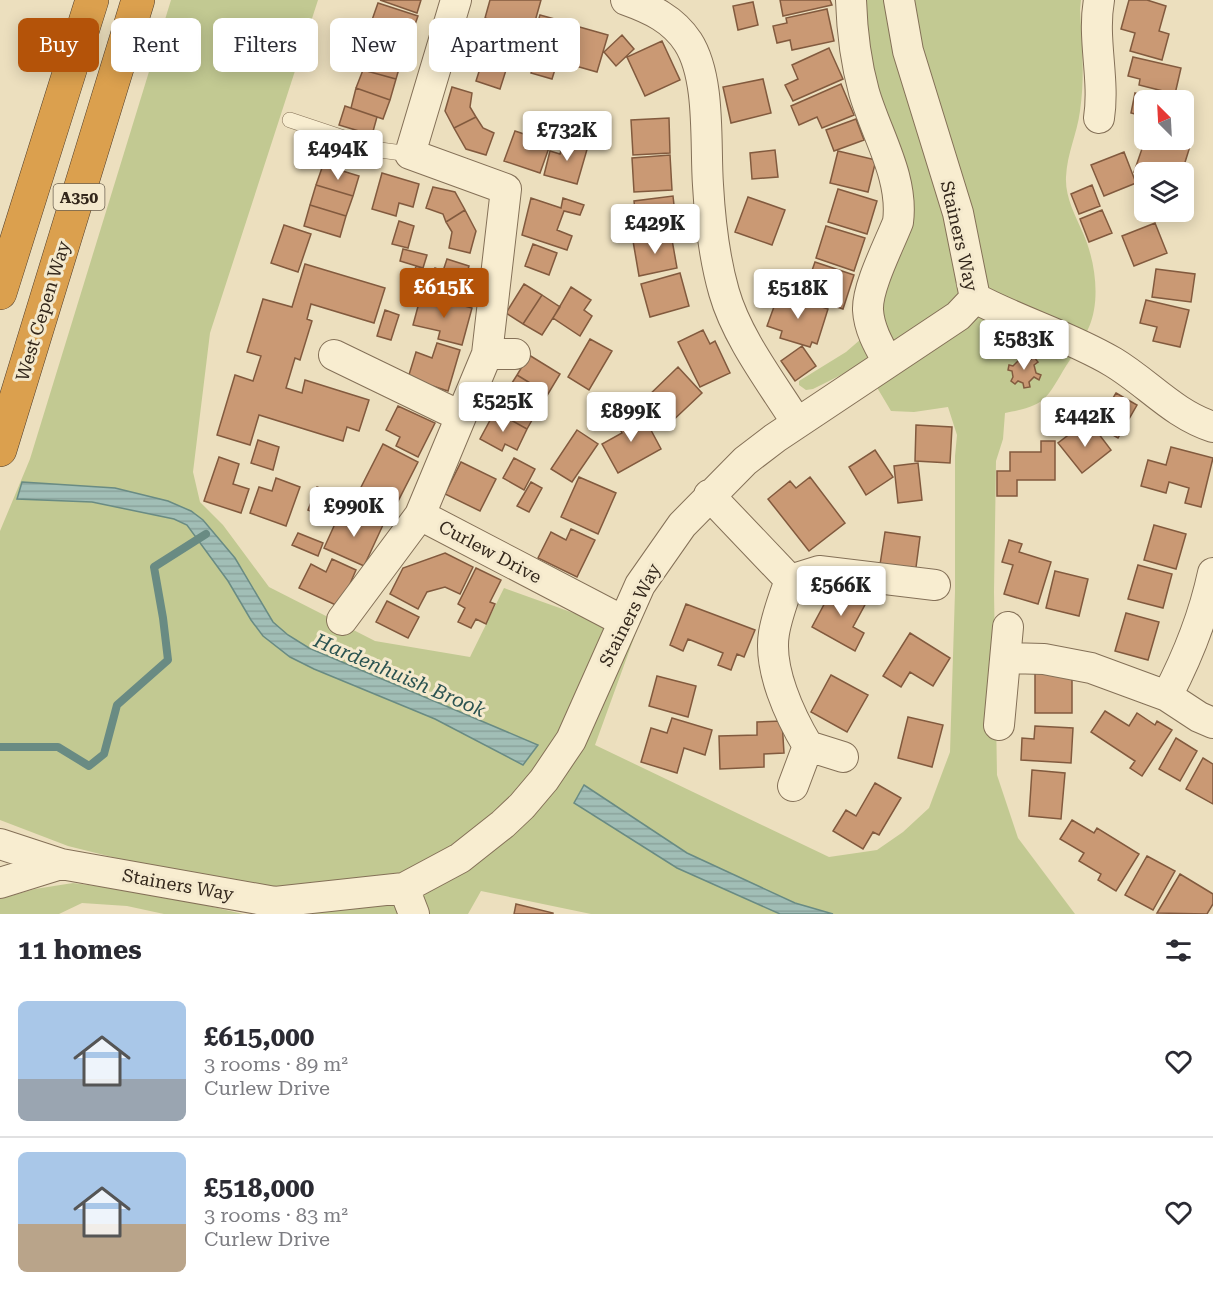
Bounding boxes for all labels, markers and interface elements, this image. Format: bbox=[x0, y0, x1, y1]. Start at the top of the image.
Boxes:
chip: Buy bbox=[18, 18, 99, 72]
chip: Rent bbox=[111, 18, 201, 72]
chip: Filters bbox=[213, 18, 318, 72]
chip: New bbox=[330, 18, 417, 72]
chip: Apartment bbox=[429, 18, 580, 72]
north arrow bbox=[1134, 90, 1194, 150]
map controls bbox=[1134, 90, 1194, 222]
pin: £732K bbox=[525, 111, 609, 162]
text: £732K bbox=[537, 118, 597, 142]
pin: £494K bbox=[296, 130, 380, 181]
text: £494K bbox=[308, 137, 368, 161]
button: layers bbox=[1134, 162, 1194, 222]
street label: Stainers Way bbox=[937, 179, 982, 294]
road number: A350 bbox=[54, 184, 104, 210]
pin: £429K bbox=[613, 204, 697, 255]
text: £429K bbox=[625, 211, 685, 235]
street label: West Cepen Way bbox=[11, 238, 74, 383]
pin: £615K bbox=[402, 268, 486, 319]
pin: £518K bbox=[756, 269, 840, 320]
text: £615K bbox=[414, 275, 474, 299]
text: £518K bbox=[768, 276, 828, 300]
pin: £583K bbox=[982, 320, 1066, 371]
text: £583K bbox=[994, 327, 1054, 351]
pin: £525K bbox=[461, 382, 545, 433]
text: £525K bbox=[473, 389, 533, 413]
pin: £899K bbox=[589, 392, 673, 443]
pin: £442K bbox=[1043, 397, 1127, 448]
text: £899K bbox=[601, 399, 661, 423]
text: £442K bbox=[1055, 404, 1115, 428]
pin: £990K bbox=[312, 487, 396, 538]
text: £990K bbox=[324, 494, 384, 518]
street label: Curlew Drive bbox=[435, 516, 545, 587]
street label: Stainers Way bbox=[595, 559, 665, 670]
pin: £566K bbox=[799, 566, 883, 617]
text: £566K bbox=[811, 573, 871, 597]
water label: Hardenhuish Brook bbox=[310, 628, 490, 722]
street label: Stainers Way bbox=[121, 864, 236, 905]
icon: filters bbox=[1162, 934, 1195, 967]
text: 11 homes bbox=[18, 935, 142, 965]
text: £615,000 bbox=[204, 1022, 314, 1052]
icon: home bbox=[66, 1025, 138, 1097]
icon: heart bbox=[1162, 1045, 1195, 1078]
text: 3 rooms · 89 m² bbox=[204, 1052, 348, 1076]
text: Curlew Drive bbox=[204, 1076, 330, 1100]
text: £518,000 bbox=[204, 1173, 314, 1203]
icon: home bbox=[66, 1176, 138, 1248]
icon: heart bbox=[1162, 1196, 1195, 1229]
text: 3 rooms · 83 m² bbox=[204, 1203, 348, 1227]
text: Curlew Drive bbox=[204, 1227, 330, 1251]

